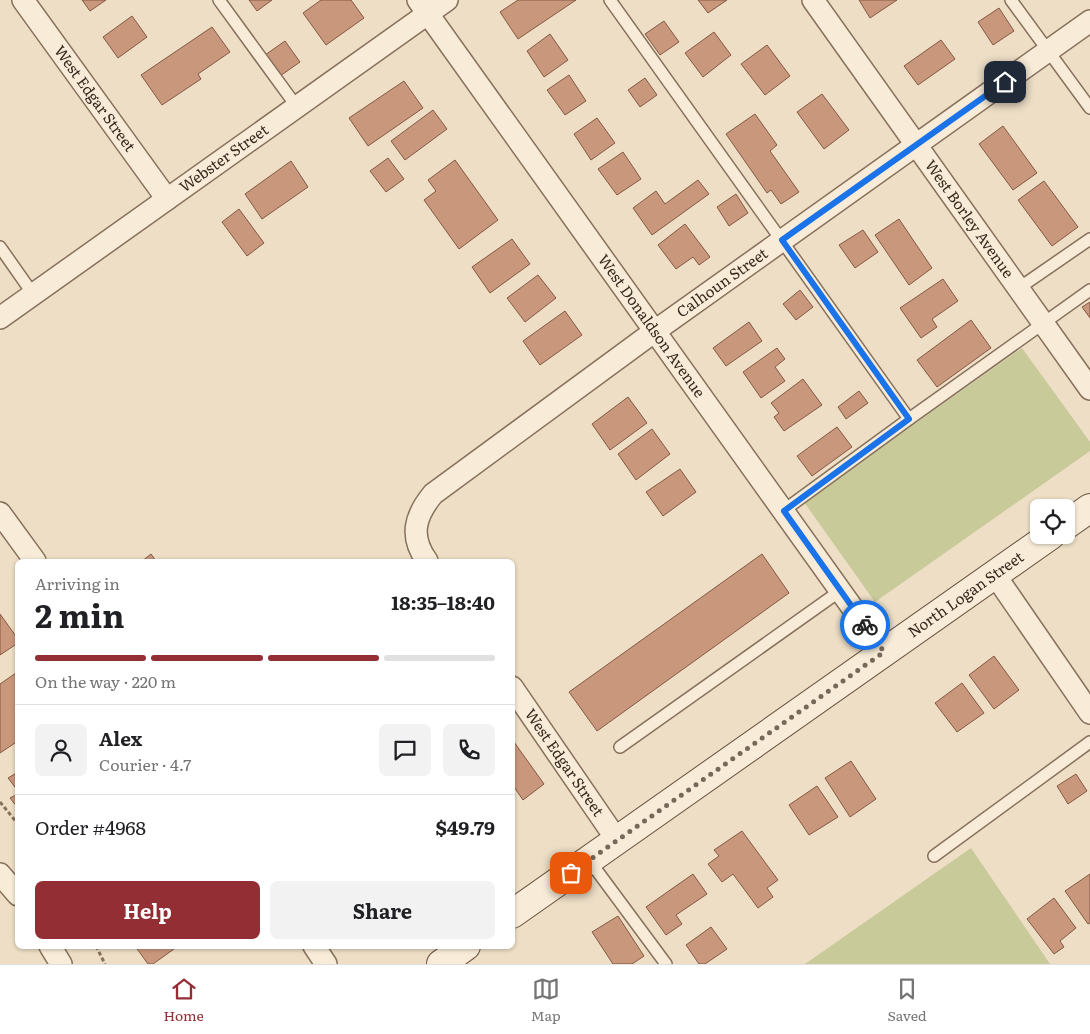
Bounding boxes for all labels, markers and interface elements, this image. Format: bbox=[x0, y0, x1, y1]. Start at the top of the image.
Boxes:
street label: West Edgar Street bbox=[49, 40, 142, 156]
pin bbox=[984, 61, 1026, 103]
icon: home bbox=[991, 68, 1019, 96]
street label: Webster Street bbox=[174, 118, 273, 197]
street label: West Borley Avenue bbox=[920, 154, 1020, 282]
street label: Calhoun Street bbox=[671, 241, 772, 322]
street label: West Donaldson Avenue bbox=[593, 249, 712, 402]
map controls bbox=[1030, 499, 1075, 544]
button: locate bbox=[1030, 499, 1075, 544]
street label: North Logan Street bbox=[902, 545, 1028, 642]
text: Arriving in bbox=[35, 571, 120, 595]
text: 18:35–18:40 bbox=[391, 588, 495, 616]
text: 2 min bbox=[35, 590, 124, 638]
courier bbox=[840, 600, 890, 650]
icon: bike bbox=[851, 611, 879, 639]
text: On the way · 220 m bbox=[35, 669, 176, 693]
street label: West Edgar Street bbox=[520, 703, 611, 821]
button: person bbox=[35, 724, 87, 776]
text: Alex bbox=[99, 724, 142, 752]
button: chat bbox=[379, 724, 431, 776]
button: phone bbox=[443, 724, 495, 776]
text: Courier · 4.7 bbox=[99, 752, 191, 776]
text: Order #4968 bbox=[35, 813, 146, 841]
text: $49.79 bbox=[435, 813, 495, 841]
pin bbox=[550, 852, 592, 894]
icon: bag bbox=[557, 859, 585, 887]
button: Help bbox=[35, 881, 260, 939]
button: Share bbox=[270, 881, 495, 939]
tab: Home bbox=[163, 975, 204, 1025]
tab: Map bbox=[531, 975, 561, 1025]
tab: Saved bbox=[888, 975, 927, 1025]

